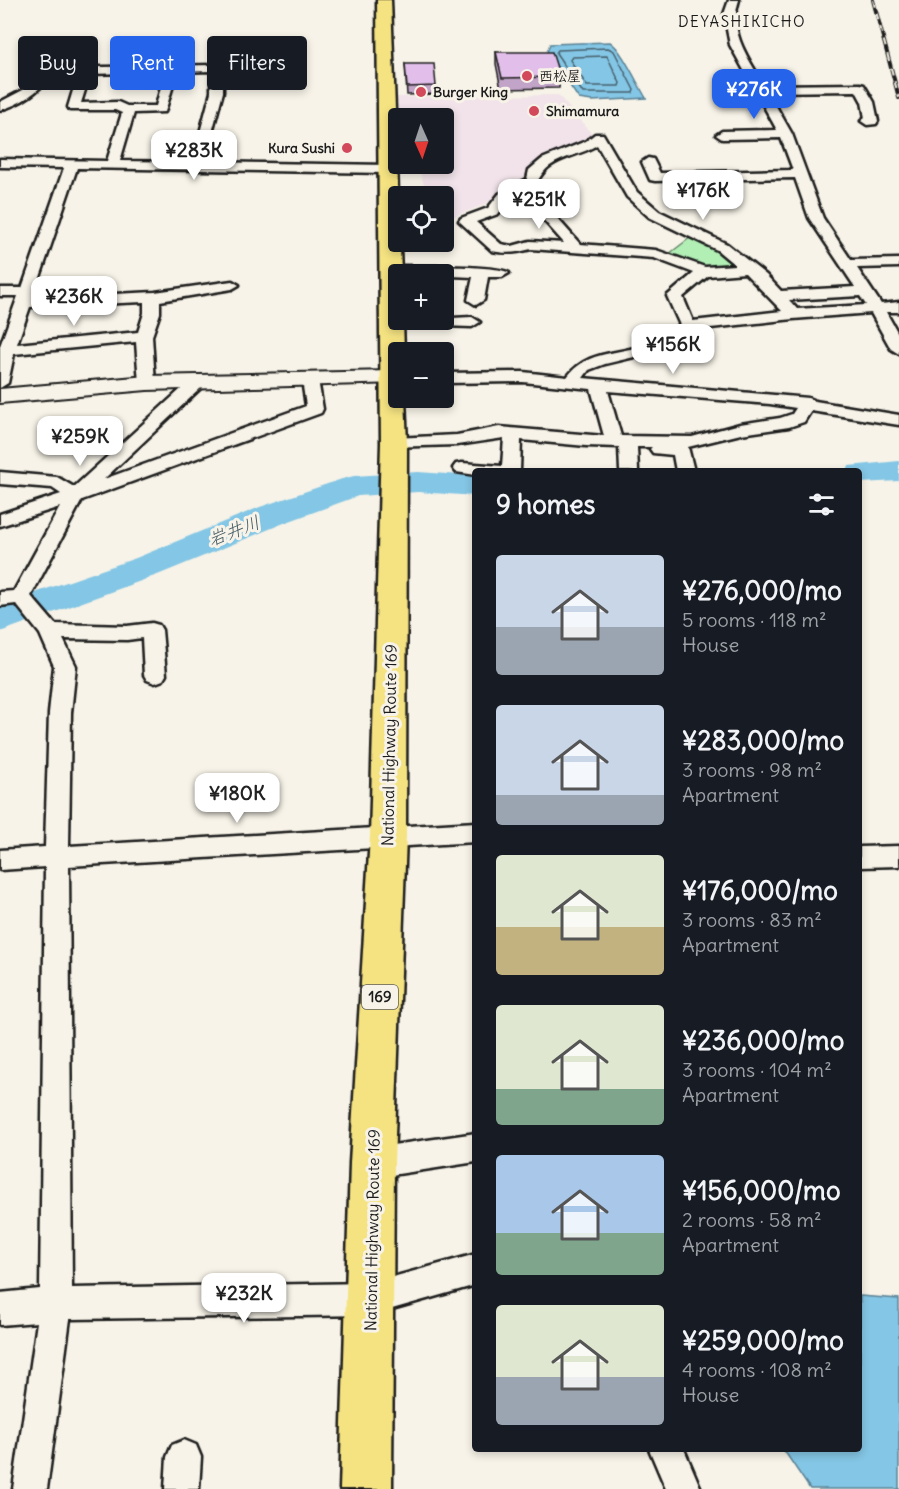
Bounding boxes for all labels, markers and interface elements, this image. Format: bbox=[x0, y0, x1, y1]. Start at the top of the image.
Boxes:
district label: DEYASHIKICHO bbox=[678, 12, 806, 31]
chip: Buy bbox=[18, 36, 98, 90]
chip: Rent bbox=[110, 36, 195, 90]
chip: Filters bbox=[207, 36, 307, 90]
place label: 西松屋 bbox=[539, 67, 581, 85]
marker: 西松屋 bbox=[520, 69, 534, 83]
pin: ¥276K bbox=[712, 69, 796, 120]
text: ¥276K bbox=[726, 76, 782, 101]
place label: Burger King bbox=[433, 83, 508, 101]
marker: Burger King bbox=[414, 85, 428, 99]
place label: Shimamura bbox=[546, 102, 619, 120]
marker: Shimamura bbox=[527, 104, 541, 118]
north arrow bbox=[388, 108, 454, 174]
map controls bbox=[388, 108, 454, 408]
pin: ¥283K bbox=[152, 130, 236, 181]
text: ¥283K bbox=[165, 137, 223, 162]
place label: Kura Sushi bbox=[268, 139, 335, 157]
marker: Kura Sushi bbox=[340, 141, 354, 155]
pin: ¥176K bbox=[661, 170, 745, 221]
text: ¥176K bbox=[676, 177, 730, 202]
pin: ¥251K bbox=[497, 179, 581, 230]
button: locate bbox=[388, 186, 454, 252]
text: ¥251K bbox=[512, 186, 566, 211]
button: + bbox=[388, 264, 454, 330]
pin: ¥236K bbox=[32, 276, 116, 327]
text: ¥236K bbox=[45, 283, 103, 308]
pin: ¥156K bbox=[631, 324, 715, 375]
text: ¥156K bbox=[645, 331, 701, 356]
button: − bbox=[388, 342, 454, 408]
pin: ¥259K bbox=[38, 416, 122, 467]
text: ¥259K bbox=[51, 423, 109, 448]
text: 9 homes bbox=[496, 488, 595, 521]
icon: filters bbox=[805, 488, 838, 521]
water label: 岩井川 bbox=[204, 510, 263, 551]
text: ¥276,000/mo bbox=[682, 574, 842, 607]
icon: home bbox=[544, 579, 616, 651]
text: 5 rooms · 118 m² bbox=[682, 607, 827, 632]
text: House bbox=[682, 632, 739, 657]
street label: National Highway Route 169 bbox=[377, 644, 401, 846]
text: ¥283,000/mo bbox=[682, 724, 844, 757]
icon: home bbox=[544, 729, 616, 801]
text: 3 rooms · 98 m² bbox=[682, 757, 822, 782]
pin: ¥180K bbox=[195, 773, 279, 824]
text: ¥180K bbox=[209, 780, 265, 805]
text: Apartment bbox=[682, 782, 779, 807]
text: ¥176,000/mo bbox=[682, 874, 838, 907]
icon: home bbox=[544, 879, 616, 951]
text: 3 rooms · 83 m² bbox=[682, 907, 822, 932]
text: Apartment bbox=[682, 932, 779, 957]
road number: 169 bbox=[362, 985, 398, 1009]
text: ¥236,000/mo bbox=[682, 1024, 844, 1057]
icon: home bbox=[544, 1029, 616, 1101]
text: 3 rooms · 104 m² bbox=[682, 1057, 832, 1082]
text: Apartment bbox=[682, 1082, 779, 1107]
street label: National Highway Route 169 bbox=[360, 1129, 384, 1331]
text: ¥156,000/mo bbox=[682, 1174, 841, 1207]
icon: home bbox=[544, 1179, 616, 1251]
text: 2 rooms · 58 m² bbox=[682, 1207, 822, 1232]
text: Apartment bbox=[682, 1232, 779, 1257]
pin: ¥232K bbox=[202, 1273, 286, 1324]
text: ¥232K bbox=[215, 1280, 273, 1305]
text: ¥259,000/mo bbox=[682, 1324, 844, 1357]
icon: home bbox=[544, 1329, 616, 1401]
text: 4 rooms · 108 m² bbox=[682, 1357, 832, 1382]
text: House bbox=[682, 1382, 739, 1407]

